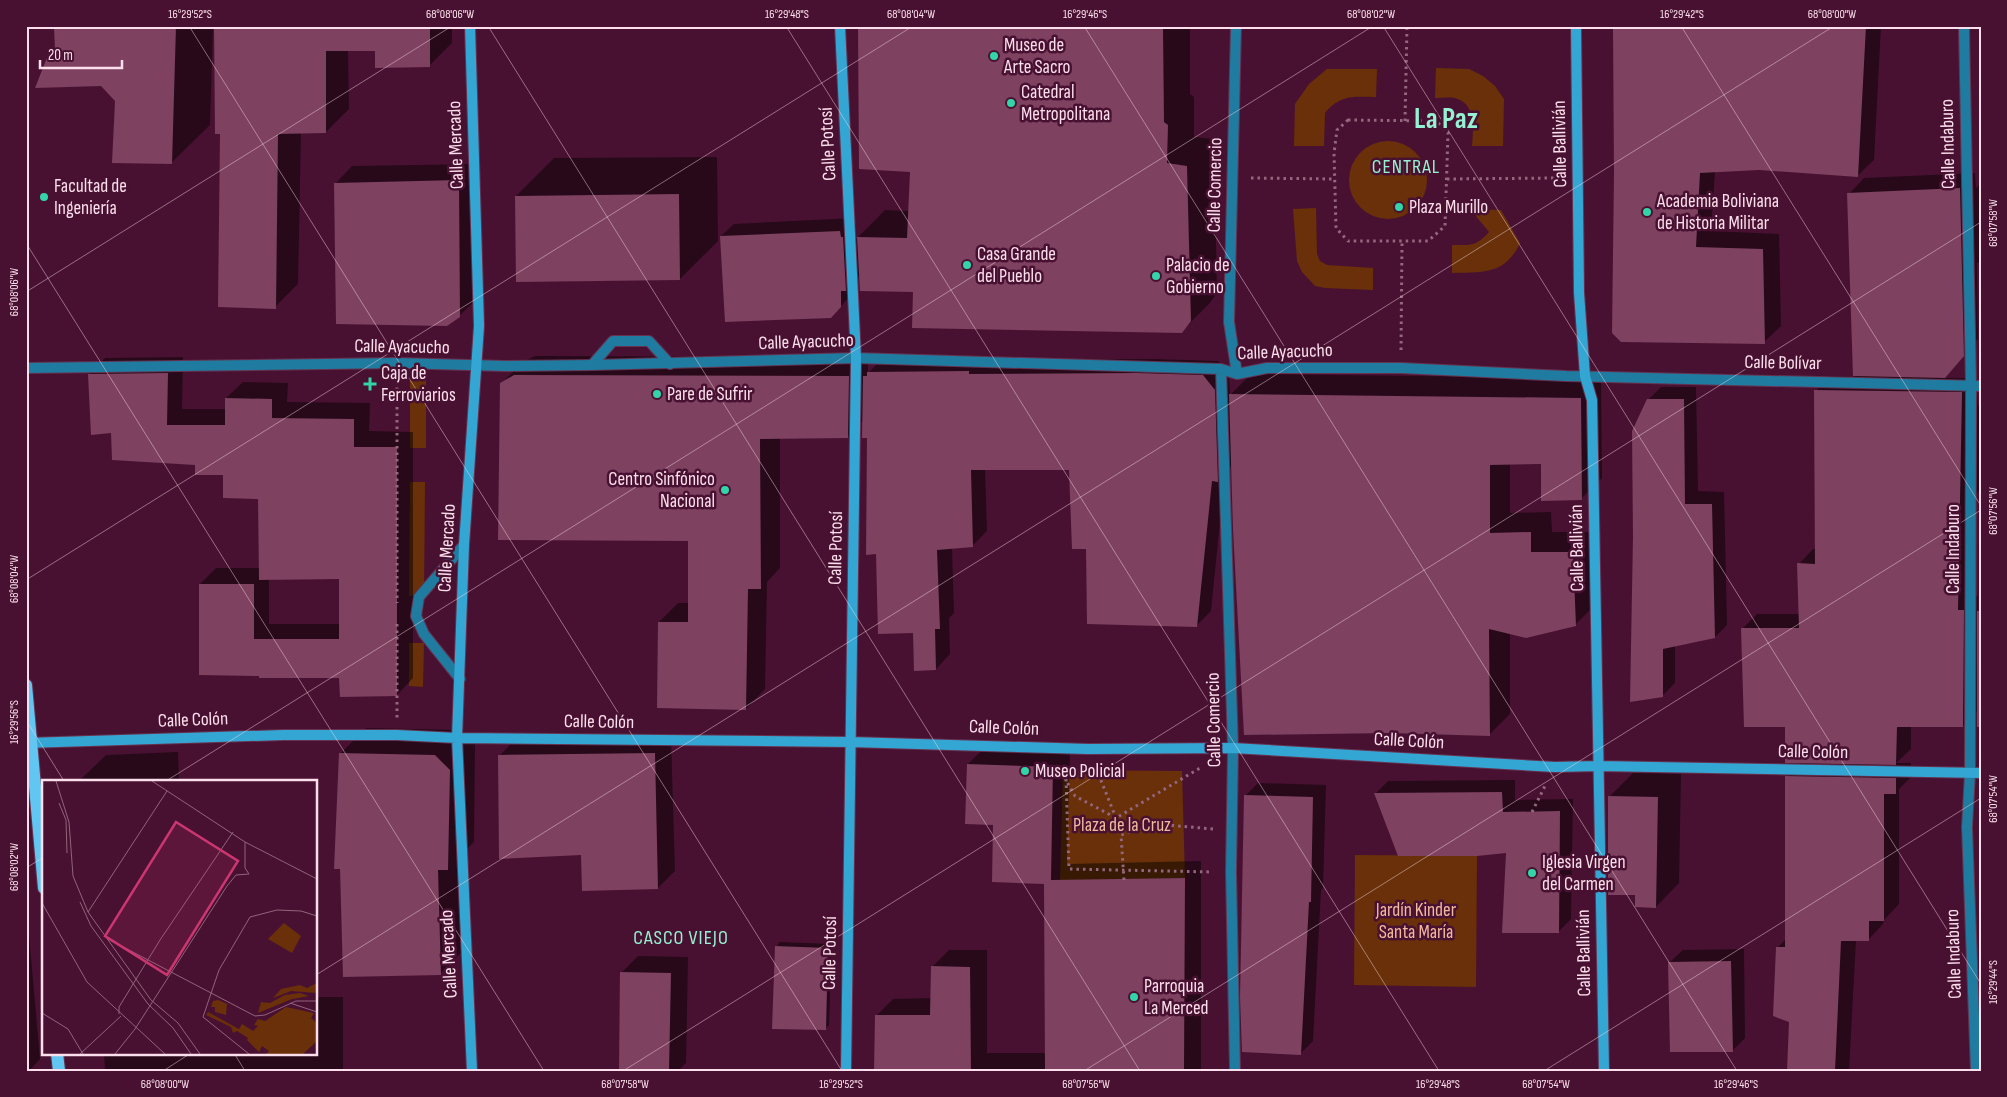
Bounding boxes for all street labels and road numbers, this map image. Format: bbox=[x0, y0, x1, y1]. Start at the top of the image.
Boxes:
street label: Calle Indaburo bbox=[1936, 99, 1960, 189]
street label: Calle Mercado bbox=[443, 100, 469, 190]
street label: Calle Ballivián bbox=[1548, 100, 1572, 188]
street label: Calle Potosí bbox=[815, 106, 841, 181]
street label: Calle Comercio bbox=[1203, 137, 1227, 233]
street label: Calle Ayacucho bbox=[758, 329, 854, 355]
street label: Calle Ayacucho bbox=[354, 335, 450, 359]
street label: Calle Ayacucho bbox=[1237, 339, 1333, 365]
street label: Calle Bolívar bbox=[1744, 351, 1822, 375]
street label: Calle Mercado bbox=[433, 503, 461, 593]
street label: Calle Ballivián bbox=[1565, 504, 1589, 592]
street label: Calle Indaburo bbox=[1942, 504, 1965, 594]
street label: Calle Potosí bbox=[824, 510, 848, 585]
street label: Calle Comercio bbox=[1202, 672, 1226, 768]
street label: Calle Colón bbox=[157, 707, 229, 733]
street label: Calle Colón bbox=[564, 710, 634, 734]
street label: Calle Colón bbox=[968, 715, 1040, 741]
street label: Calle Colón bbox=[1373, 728, 1445, 754]
street label: Calle Colón bbox=[1778, 740, 1848, 764]
street label: Calle Mercado bbox=[435, 909, 463, 999]
street label: Calle Ballivián bbox=[1572, 909, 1596, 997]
street label: Calle Indaburo bbox=[1941, 909, 1967, 999]
street label: Calle Potosí bbox=[818, 915, 842, 990]

